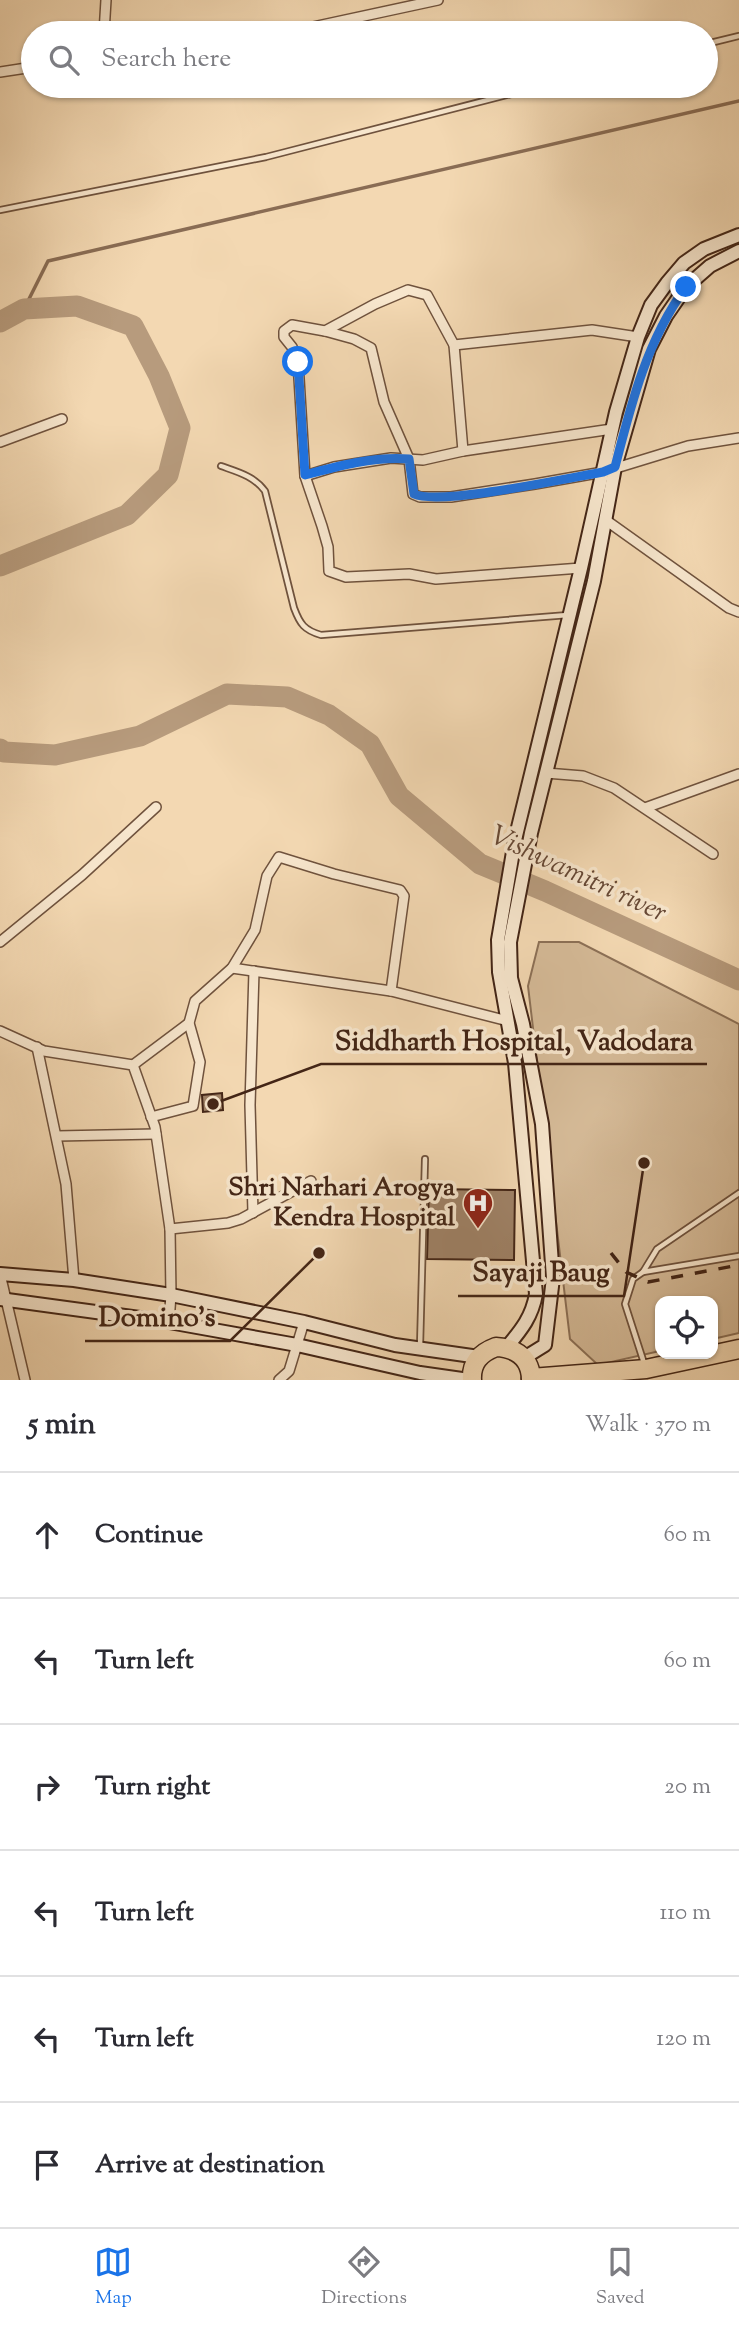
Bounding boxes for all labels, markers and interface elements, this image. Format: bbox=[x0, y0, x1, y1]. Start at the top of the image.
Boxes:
search box bbox=[21, 21, 718, 98]
icon: search bbox=[45, 41, 83, 79]
text: Search here bbox=[101, 41, 231, 78]
route end bbox=[670, 271, 701, 302]
route start bbox=[282, 346, 313, 377]
water label: Vishwamitri river bbox=[483, 817, 673, 934]
callout: Siddharth Hospital, Vadodara bbox=[321, 1015, 707, 1064]
text: Siddharth Hospital, Vadodara bbox=[335, 1023, 693, 1063]
place label: Shri Narhari Arogya Kendra Hospital bbox=[228, 1170, 456, 1237]
hospital icon: Shri Narhari Arogya Kendra Hospital bbox=[461, 1186, 495, 1230]
callout: Sayaji Baug bbox=[458, 1247, 624, 1296]
text: Sayaji Baug bbox=[472, 1254, 610, 1294]
callout: Domino's bbox=[85, 1292, 230, 1341]
map controls bbox=[655, 1296, 718, 1359]
button: locate bbox=[655, 1296, 718, 1359]
text: Domino's bbox=[99, 1299, 215, 1339]
text: 5 min bbox=[28, 1404, 96, 1447]
text: Walk · 370 m bbox=[585, 1409, 711, 1442]
icon: ahead bbox=[28, 1516, 66, 1554]
text: Continue bbox=[95, 1517, 203, 1554]
text: 60 m bbox=[663, 1519, 711, 1552]
icon: left bbox=[28, 1642, 66, 1680]
text: Turn left bbox=[95, 1643, 194, 1680]
text: 60 m bbox=[663, 1645, 711, 1678]
icon: right bbox=[28, 1768, 66, 1806]
text: Turn right bbox=[95, 1769, 210, 1806]
text: 20 m bbox=[664, 1771, 711, 1804]
icon: left bbox=[28, 1894, 66, 1932]
text: Turn left bbox=[95, 1895, 194, 1932]
text: 110 m bbox=[660, 1897, 711, 1930]
icon: left bbox=[28, 2020, 66, 2058]
text: Turn left bbox=[95, 2021, 194, 2058]
text: 120 m bbox=[656, 2023, 711, 2056]
icon: arrive bbox=[28, 2146, 66, 2184]
text: Arrive at destination bbox=[95, 2147, 325, 2184]
tab: Map bbox=[94, 2243, 132, 2312]
tab: Directions bbox=[321, 2243, 407, 2312]
tab: Saved bbox=[596, 2243, 645, 2312]

